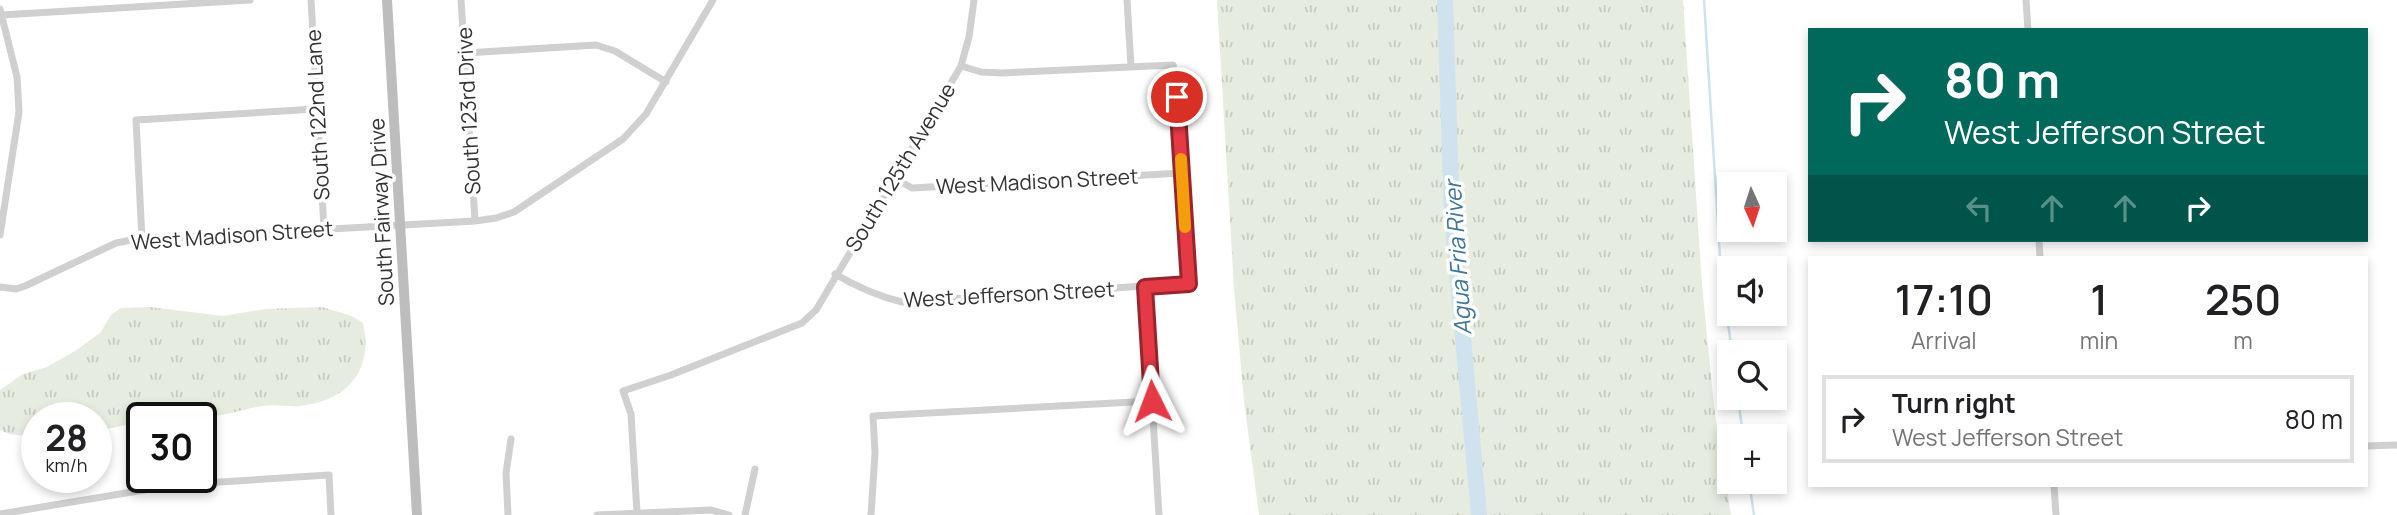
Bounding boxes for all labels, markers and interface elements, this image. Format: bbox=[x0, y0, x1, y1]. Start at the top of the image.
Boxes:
street label: South 123rd Drive bbox=[450, 26, 486, 196]
street label: South 122nd Lane bbox=[299, 29, 335, 201]
text: 80 m bbox=[1944, 46, 2060, 113]
icon: right bbox=[1829, 56, 1920, 147]
pin bbox=[1147, 67, 1207, 127]
street label: South 125th Avenue bbox=[839, 77, 961, 257]
icon: arrive bbox=[1158, 78, 1196, 116]
text: West Jefferson Street bbox=[1944, 110, 2266, 154]
street label: South Fairway Drive bbox=[362, 117, 400, 307]
street label: West Madison Street bbox=[935, 162, 1139, 200]
north arrow bbox=[1717, 172, 1787, 242]
map controls bbox=[1717, 172, 1787, 494]
water label: Agua Fria River bbox=[1435, 177, 1478, 336]
icon: left bbox=[1960, 189, 1998, 227]
icon: ahead bbox=[2033, 189, 2071, 227]
icon: ahead bbox=[2106, 189, 2144, 227]
icon: right bbox=[2179, 189, 2217, 227]
street label: West Madison Street bbox=[130, 214, 334, 256]
button: sound bbox=[1717, 256, 1787, 326]
text: 17:10 bbox=[1895, 270, 1993, 328]
text: 1 bbox=[2090, 270, 2108, 328]
text: 250 bbox=[2205, 270, 2281, 328]
street label: West Jefferson Street bbox=[903, 274, 1115, 314]
text: Arrival bbox=[1911, 324, 1977, 356]
text: min bbox=[2080, 324, 2118, 356]
text: m bbox=[2233, 324, 2253, 356]
button: search bbox=[1717, 340, 1787, 410]
position arrow bbox=[1115, 364, 1189, 438]
text: Turn right bbox=[1892, 385, 2016, 421]
icon: right bbox=[1833, 400, 1871, 438]
text: 80 m bbox=[2285, 401, 2343, 437]
speed limit sign: 30 bbox=[126, 402, 217, 493]
text: 28 bbox=[45, 414, 88, 462]
text: West Jefferson Street bbox=[1892, 421, 2123, 453]
button: + bbox=[1717, 424, 1787, 494]
text: km/h bbox=[46, 453, 87, 477]

